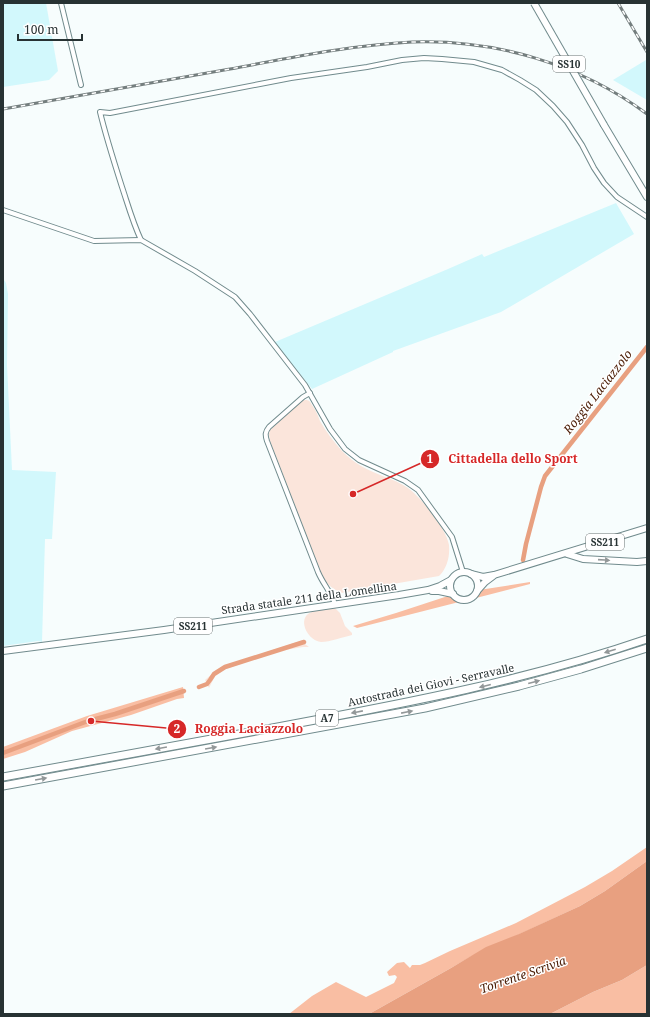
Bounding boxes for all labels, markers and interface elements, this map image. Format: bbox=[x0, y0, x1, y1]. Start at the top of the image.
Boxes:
scale bar bbox=[18, 16, 82, 42]
text: 100 m bbox=[24, 21, 59, 38]
road number: SS10 bbox=[553, 56, 585, 72]
water label: Roggia Laciazzolo bbox=[559, 346, 636, 438]
callout: Cittadella dello Sport bbox=[420, 447, 586, 471]
text: 1 bbox=[427, 450, 434, 467]
text: Cittadella dello Sport bbox=[448, 450, 578, 467]
road number: SS211 bbox=[586, 534, 624, 550]
one-way arrow bbox=[598, 556, 610, 563]
street label: Strada statale 211 della Lomellina bbox=[220, 578, 398, 617]
road number: SS211 bbox=[174, 618, 212, 634]
one-way arrow bbox=[604, 648, 616, 654]
street label: Autostrada dei Giovi - Serravalle bbox=[346, 660, 516, 709]
one-way arrow bbox=[528, 679, 540, 685]
one-way arrow bbox=[478, 683, 491, 689]
one-way arrow bbox=[401, 708, 413, 714]
one-way arrow bbox=[351, 709, 363, 715]
road number: A7 bbox=[316, 710, 338, 726]
callout: Roggia Laciazzolo bbox=[167, 717, 312, 741]
text: 2 bbox=[174, 720, 181, 737]
text: Roggia Laciazzolo bbox=[195, 720, 303, 737]
one-way arrow bbox=[204, 745, 217, 751]
one-way arrow bbox=[155, 746, 167, 752]
one-way arrow bbox=[35, 776, 47, 782]
water label: Torrente Scrivia bbox=[477, 952, 568, 997]

